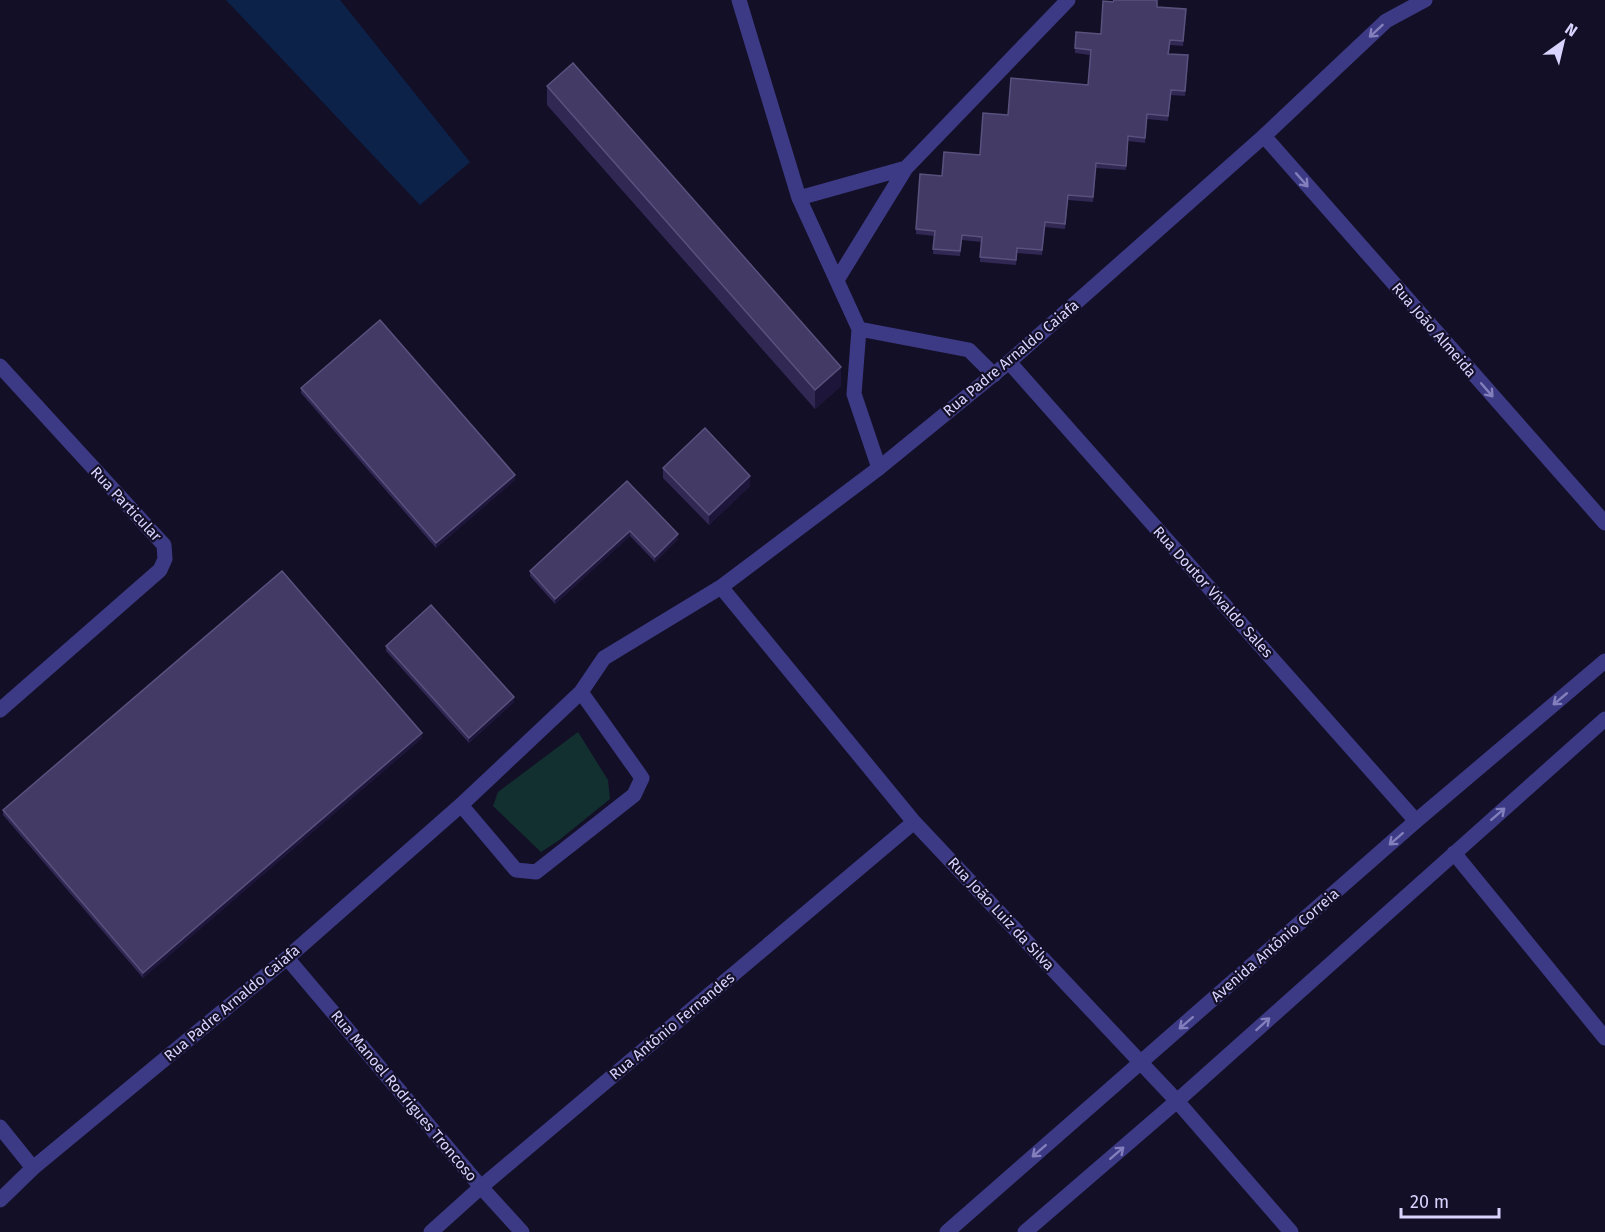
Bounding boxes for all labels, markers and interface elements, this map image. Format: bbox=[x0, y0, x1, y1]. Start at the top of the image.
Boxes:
north arrow bbox=[1533, 12, 1593, 72]
text: N bbox=[1561, 19, 1581, 41]
one-way arrow bbox=[1368, 24, 1383, 39]
one-way arrow bbox=[1295, 172, 1309, 187]
street label: Rua João Almeida bbox=[1388, 279, 1480, 381]
street label: Rua Padre Arnaldo Caiafa bbox=[940, 296, 1082, 420]
one-way arrow bbox=[1480, 382, 1494, 397]
street label: Rua Particular bbox=[87, 463, 165, 545]
street label: Rua Doutor Vivaldo Sales bbox=[1149, 523, 1277, 661]
one-way arrow bbox=[1553, 692, 1568, 706]
one-way arrow bbox=[1490, 807, 1505, 821]
one-way arrow bbox=[1389, 832, 1404, 846]
street label: Rua João Luiz da Silva bbox=[944, 854, 1058, 974]
street label: Avenida Antônio Correia bbox=[1207, 884, 1343, 1006]
street label: Rua Padre Arnaldo Caiafa bbox=[161, 941, 303, 1065]
street label: Rua Antônio Fernandes bbox=[606, 968, 738, 1084]
street label: Rua Manoel Rodrigues Troncoso bbox=[327, 1007, 481, 1185]
one-way arrow bbox=[1179, 1016, 1194, 1030]
one-way arrow bbox=[1255, 1017, 1270, 1031]
one-way arrow bbox=[1032, 1144, 1047, 1158]
one-way arrow bbox=[1109, 1146, 1124, 1160]
scale bar bbox=[1401, 1181, 1498, 1219]
text: 20 m bbox=[1410, 1191, 1449, 1213]

